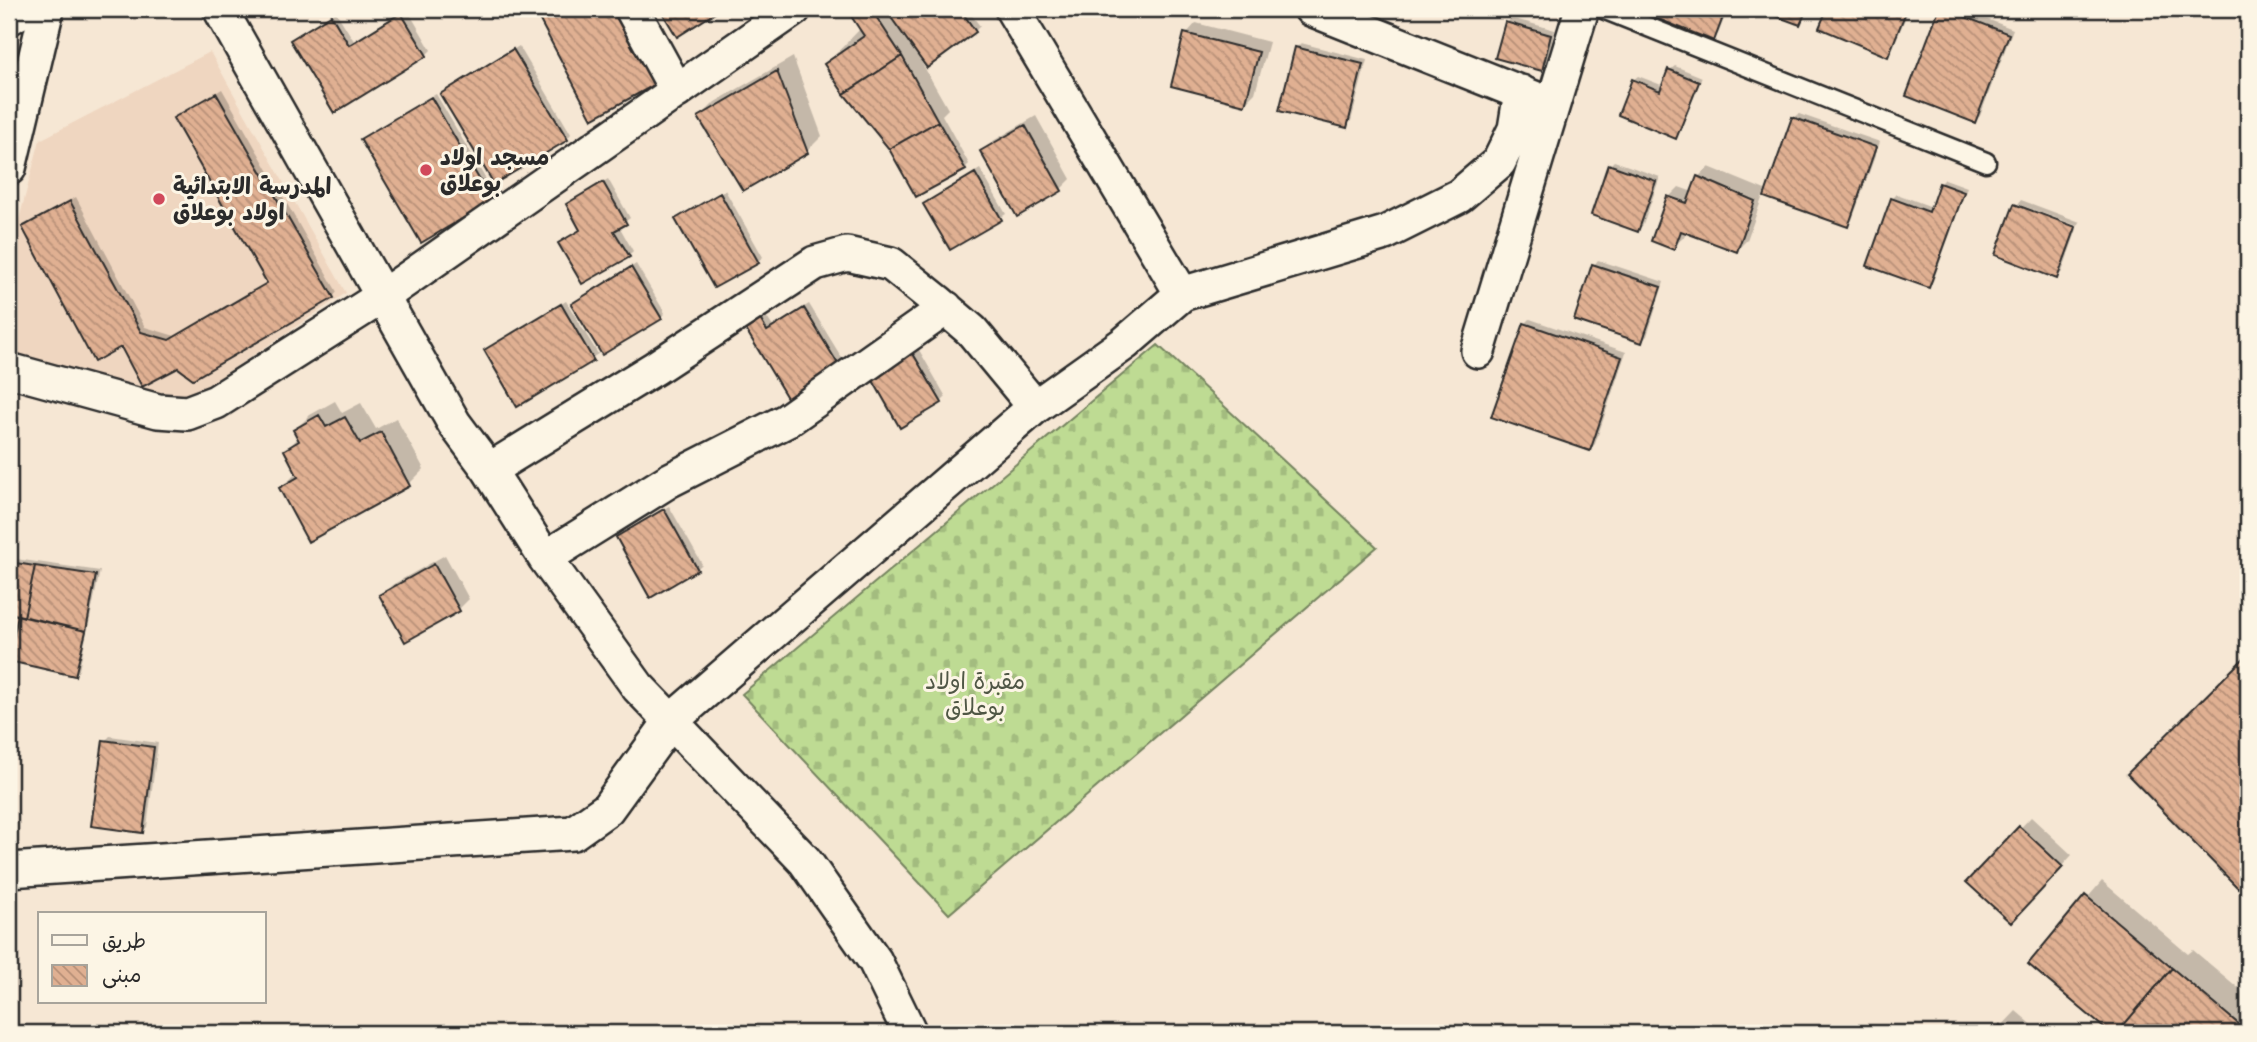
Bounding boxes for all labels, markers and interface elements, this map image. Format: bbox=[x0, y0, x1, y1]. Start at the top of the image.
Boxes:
place label: مسجد اولاد بوعلاق bbox=[440, 141, 549, 198]
marker: مسجد اولاد بوعلاق bbox=[418, 162, 434, 178]
place label: المدرسة الابتدائية اولاد بوعلاق bbox=[173, 170, 331, 227]
marker: المدرسة الابتدائية اولاد بوعلاق bbox=[151, 191, 167, 207]
park label: مقبرة اولاد بوعلاق bbox=[925, 665, 1025, 721]
legend bbox=[38, 912, 266, 1004]
text: طريق bbox=[102, 926, 146, 953]
text: مبنى bbox=[102, 960, 141, 989]

